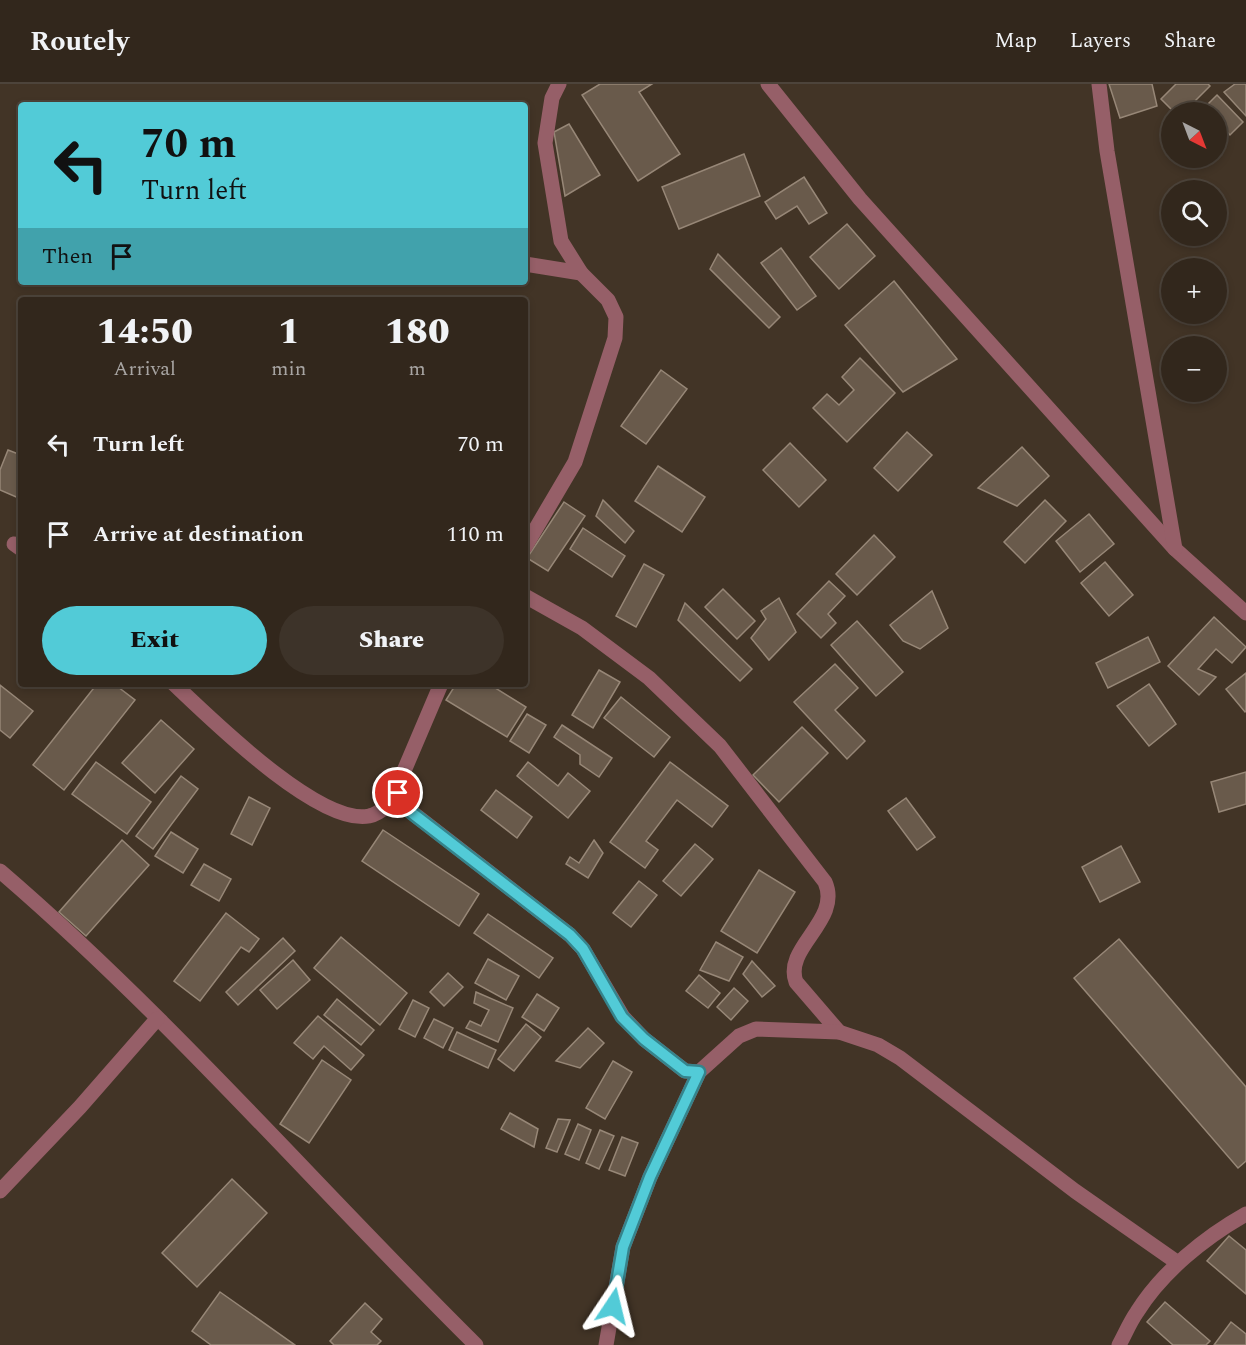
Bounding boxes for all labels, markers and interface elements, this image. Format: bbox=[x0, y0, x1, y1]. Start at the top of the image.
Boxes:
text: Routely bbox=[30, 20, 129, 63]
text: Map bbox=[995, 25, 1037, 57]
text: Layers bbox=[1070, 25, 1131, 57]
text: Share bbox=[1164, 25, 1216, 57]
north arrow bbox=[1161, 102, 1227, 168]
map controls bbox=[1161, 102, 1227, 402]
text: 70 m bbox=[141, 113, 236, 176]
icon: left bbox=[42, 126, 120, 204]
text: Turn left bbox=[141, 170, 247, 212]
button: search bbox=[1161, 180, 1227, 246]
text: Then bbox=[42, 240, 93, 273]
icon: arrive bbox=[105, 240, 138, 273]
button: + bbox=[1161, 258, 1227, 324]
text: 14:50 bbox=[96, 305, 193, 360]
text: 1 bbox=[278, 305, 300, 360]
text: 180 bbox=[385, 305, 450, 360]
button: − bbox=[1161, 336, 1227, 402]
text: Arrival bbox=[114, 354, 176, 384]
text: min bbox=[271, 354, 306, 384]
text: m bbox=[409, 354, 426, 384]
icon: left bbox=[42, 428, 75, 461]
text: Turn left bbox=[93, 428, 185, 461]
text: 70 m bbox=[458, 428, 504, 461]
icon: arrive bbox=[42, 518, 75, 551]
text: Arrive at destination bbox=[93, 518, 304, 551]
text: 110 m bbox=[447, 518, 504, 551]
button: Exit bbox=[42, 606, 267, 675]
button: Share bbox=[279, 606, 504, 675]
pin bbox=[372, 767, 423, 818]
icon: arrive bbox=[381, 776, 414, 809]
position arrow bbox=[581, 1274, 645, 1338]

